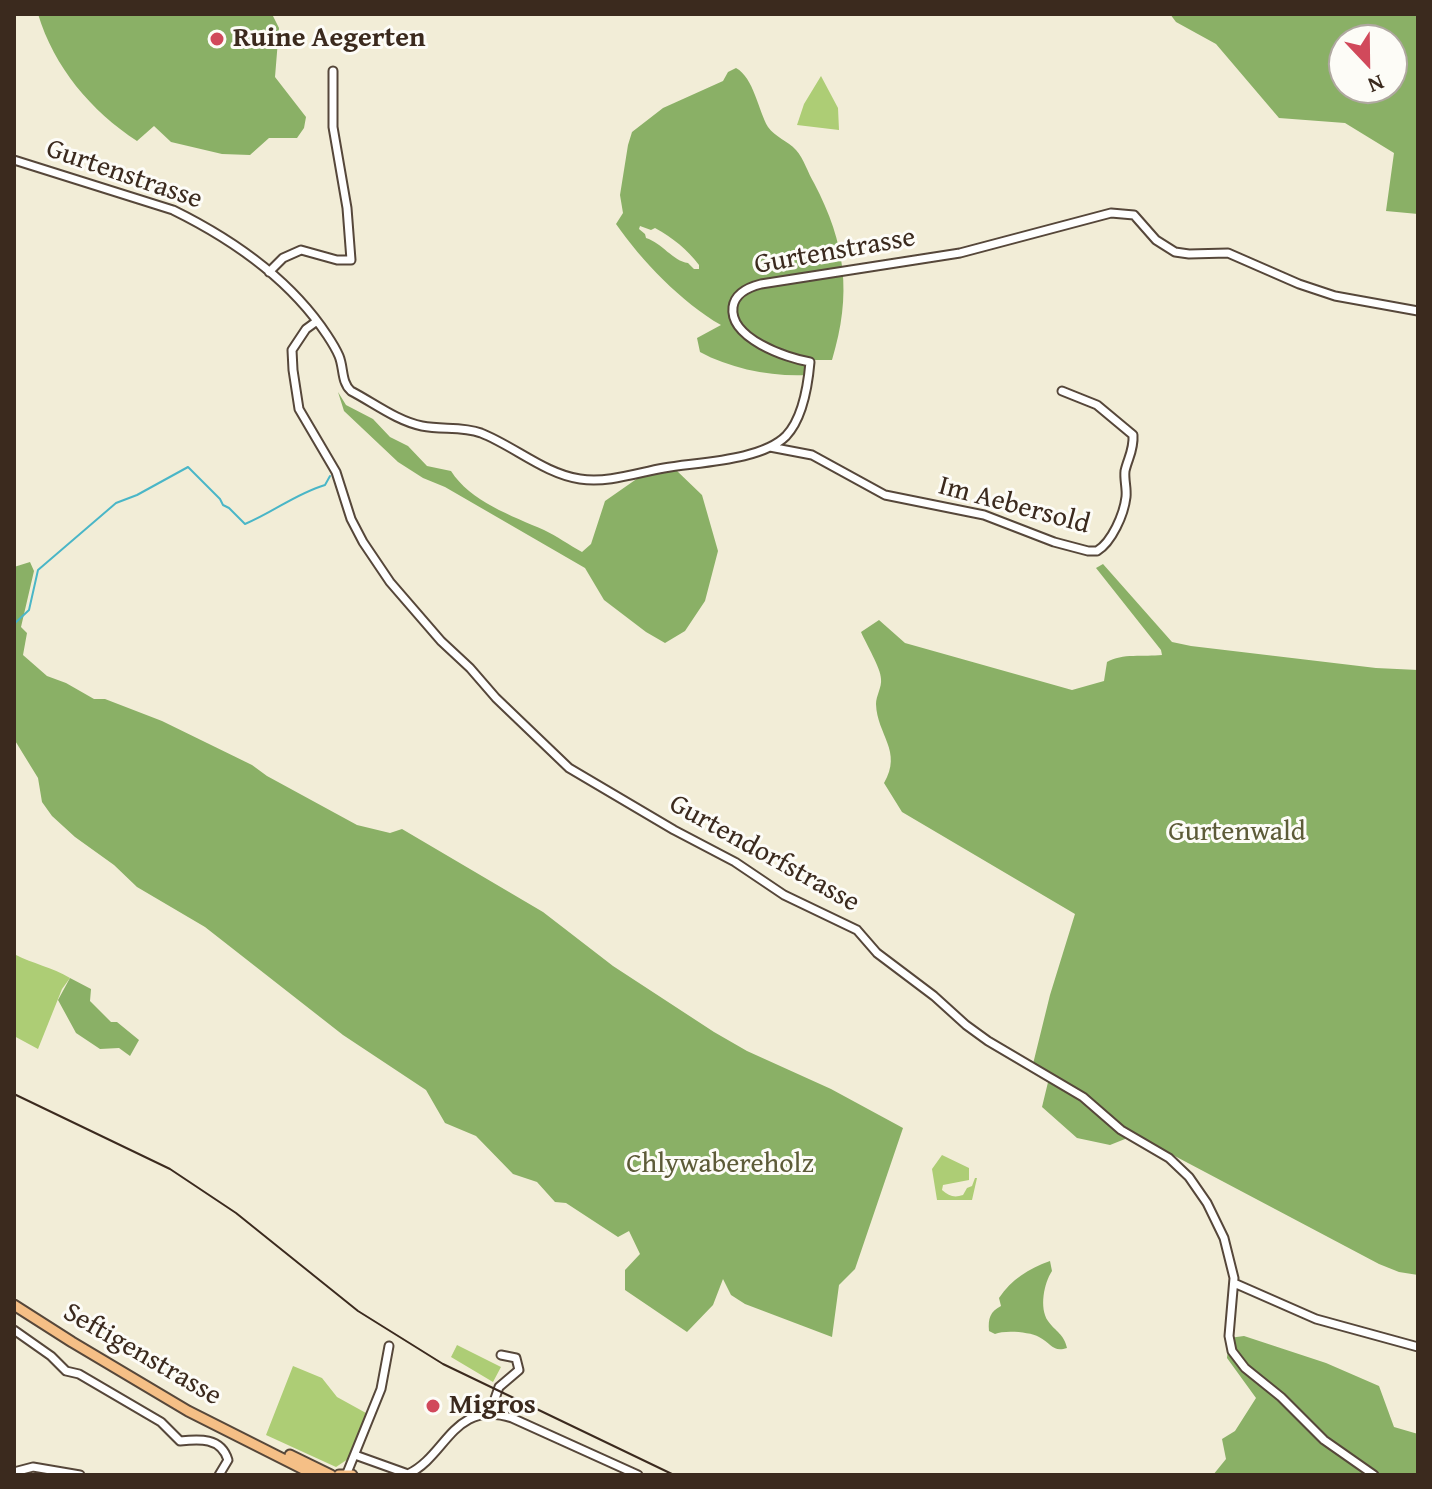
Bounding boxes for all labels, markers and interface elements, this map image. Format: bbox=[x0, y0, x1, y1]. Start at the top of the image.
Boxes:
place label: Ruine Aegerten bbox=[233, 22, 425, 56]
north arrow bbox=[1328, 24, 1408, 104]
marker: Ruine Aegerten bbox=[208, 30, 226, 48]
text: N bbox=[1363, 67, 1389, 102]
street label: Gurtenstrasse bbox=[42, 133, 206, 217]
street label: Gurtenstrasse bbox=[752, 221, 918, 283]
street label: Im Aebersold bbox=[935, 470, 1093, 542]
street label: Gurtendorfstrasse bbox=[663, 788, 865, 920]
park label: Gurtenwald bbox=[1168, 816, 1306, 850]
park label: Chlywabereholz bbox=[626, 1148, 814, 1182]
street label: Seftigenstrasse bbox=[57, 1296, 227, 1414]
place label: Migros bbox=[449, 1389, 536, 1423]
marker: Migros bbox=[424, 1397, 442, 1415]

